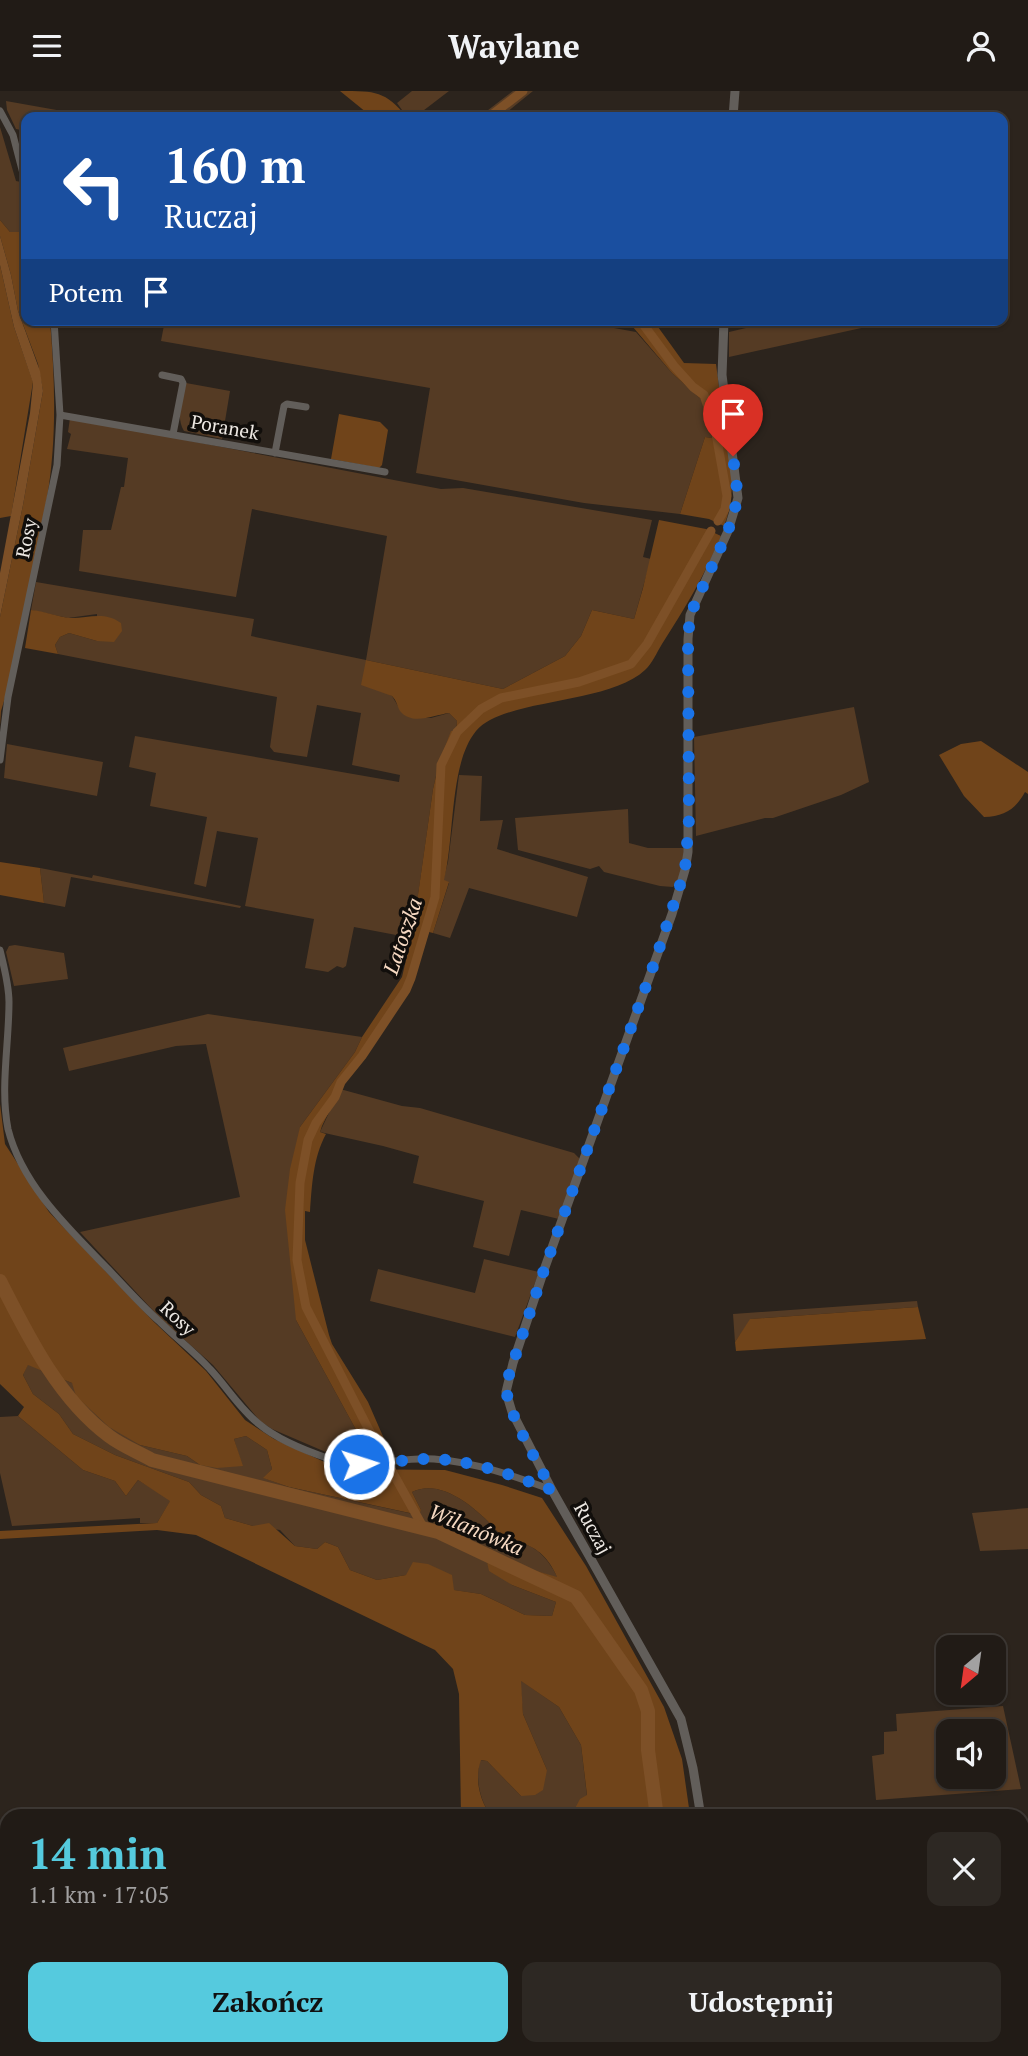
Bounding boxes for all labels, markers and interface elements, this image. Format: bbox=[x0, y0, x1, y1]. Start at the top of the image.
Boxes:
text: Waylane bbox=[448, 25, 580, 67]
icon: menu bbox=[28, 27, 66, 65]
icon: person bbox=[962, 27, 1000, 65]
text: 160 m bbox=[164, 132, 306, 197]
icon: left bbox=[49, 140, 140, 231]
text: Ruczaj bbox=[164, 195, 258, 237]
icon: arrive bbox=[137, 273, 175, 311]
text: Potem bbox=[49, 275, 123, 309]
pin bbox=[703, 384, 763, 456]
icon: arrive bbox=[714, 395, 752, 433]
street label: Poranek bbox=[189, 408, 261, 445]
street label: Rosy bbox=[9, 515, 42, 560]
water label: Latoszka bbox=[376, 894, 428, 979]
street label: Rosy bbox=[155, 1295, 202, 1341]
position arrow bbox=[322, 1427, 396, 1501]
water label: Wilanówka bbox=[425, 1497, 528, 1562]
street label: Ruczaj bbox=[569, 1497, 618, 1558]
north arrow bbox=[936, 1635, 1006, 1705]
map controls bbox=[936, 1635, 1006, 1789]
button: sound bbox=[936, 1719, 1006, 1789]
text: 14 min bbox=[28, 1825, 167, 1881]
button: close bbox=[927, 1832, 1001, 1906]
text: 1.1 km · 17:05 bbox=[28, 1879, 170, 1910]
button: Zakończ bbox=[28, 1962, 508, 2042]
button: Udostępnij bbox=[522, 1962, 1001, 2042]

